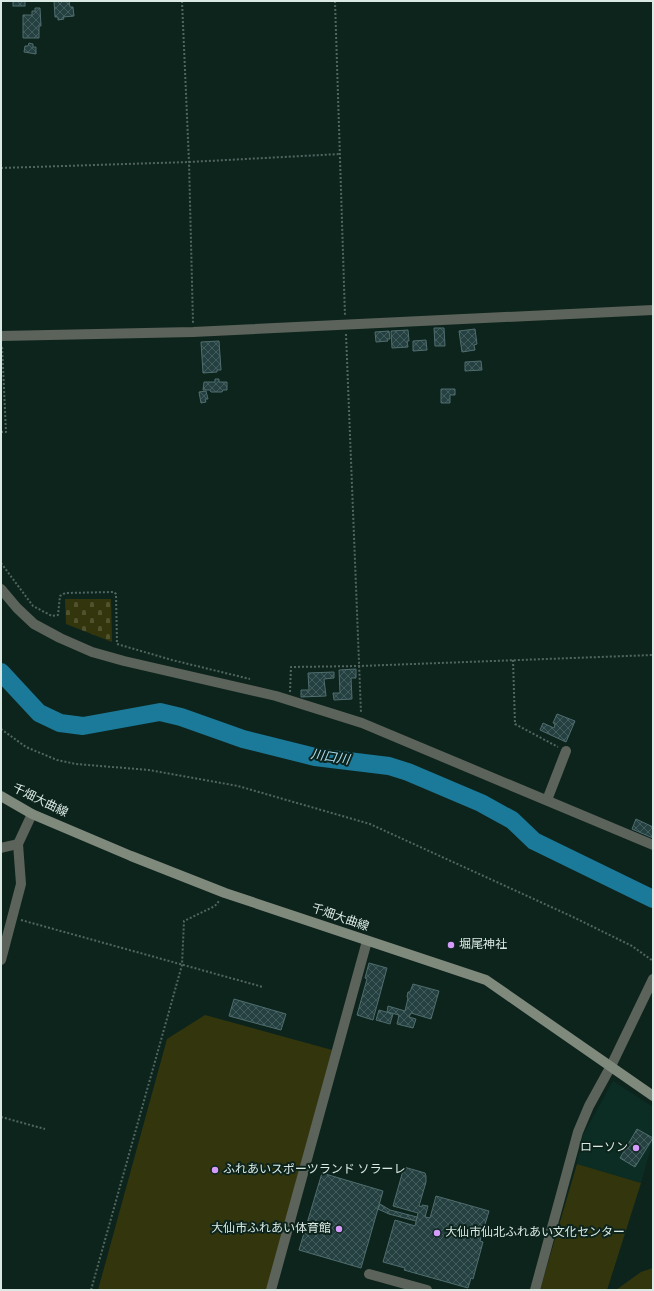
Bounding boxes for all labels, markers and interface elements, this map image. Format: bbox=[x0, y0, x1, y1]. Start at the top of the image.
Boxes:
water label: 川口川 bbox=[309, 747, 352, 769]
street label: 千畑大曲線 bbox=[10, 781, 70, 821]
street label: 千畑大曲線 bbox=[309, 901, 371, 935]
place label: 堀尾神社 bbox=[459, 937, 507, 953]
marker: 堀尾神社 bbox=[446, 940, 456, 950]
place label: ローソン bbox=[580, 1140, 628, 1156]
marker: ローソン bbox=[631, 1143, 641, 1153]
place label: ふれあいスポーツランド ソラーレ bbox=[223, 1162, 406, 1178]
marker: ふれあいスポーツランド ソラーレ bbox=[210, 1165, 220, 1175]
place label: 大仙市ふれあい体育館 bbox=[211, 1221, 331, 1237]
marker: 大仙市ふれあい体育館 bbox=[334, 1224, 344, 1234]
place label: 大仙市仙北ふれあい文化センター bbox=[445, 1225, 625, 1241]
marker: 大仙市仙北ふれあい文化センター bbox=[432, 1228, 442, 1238]

